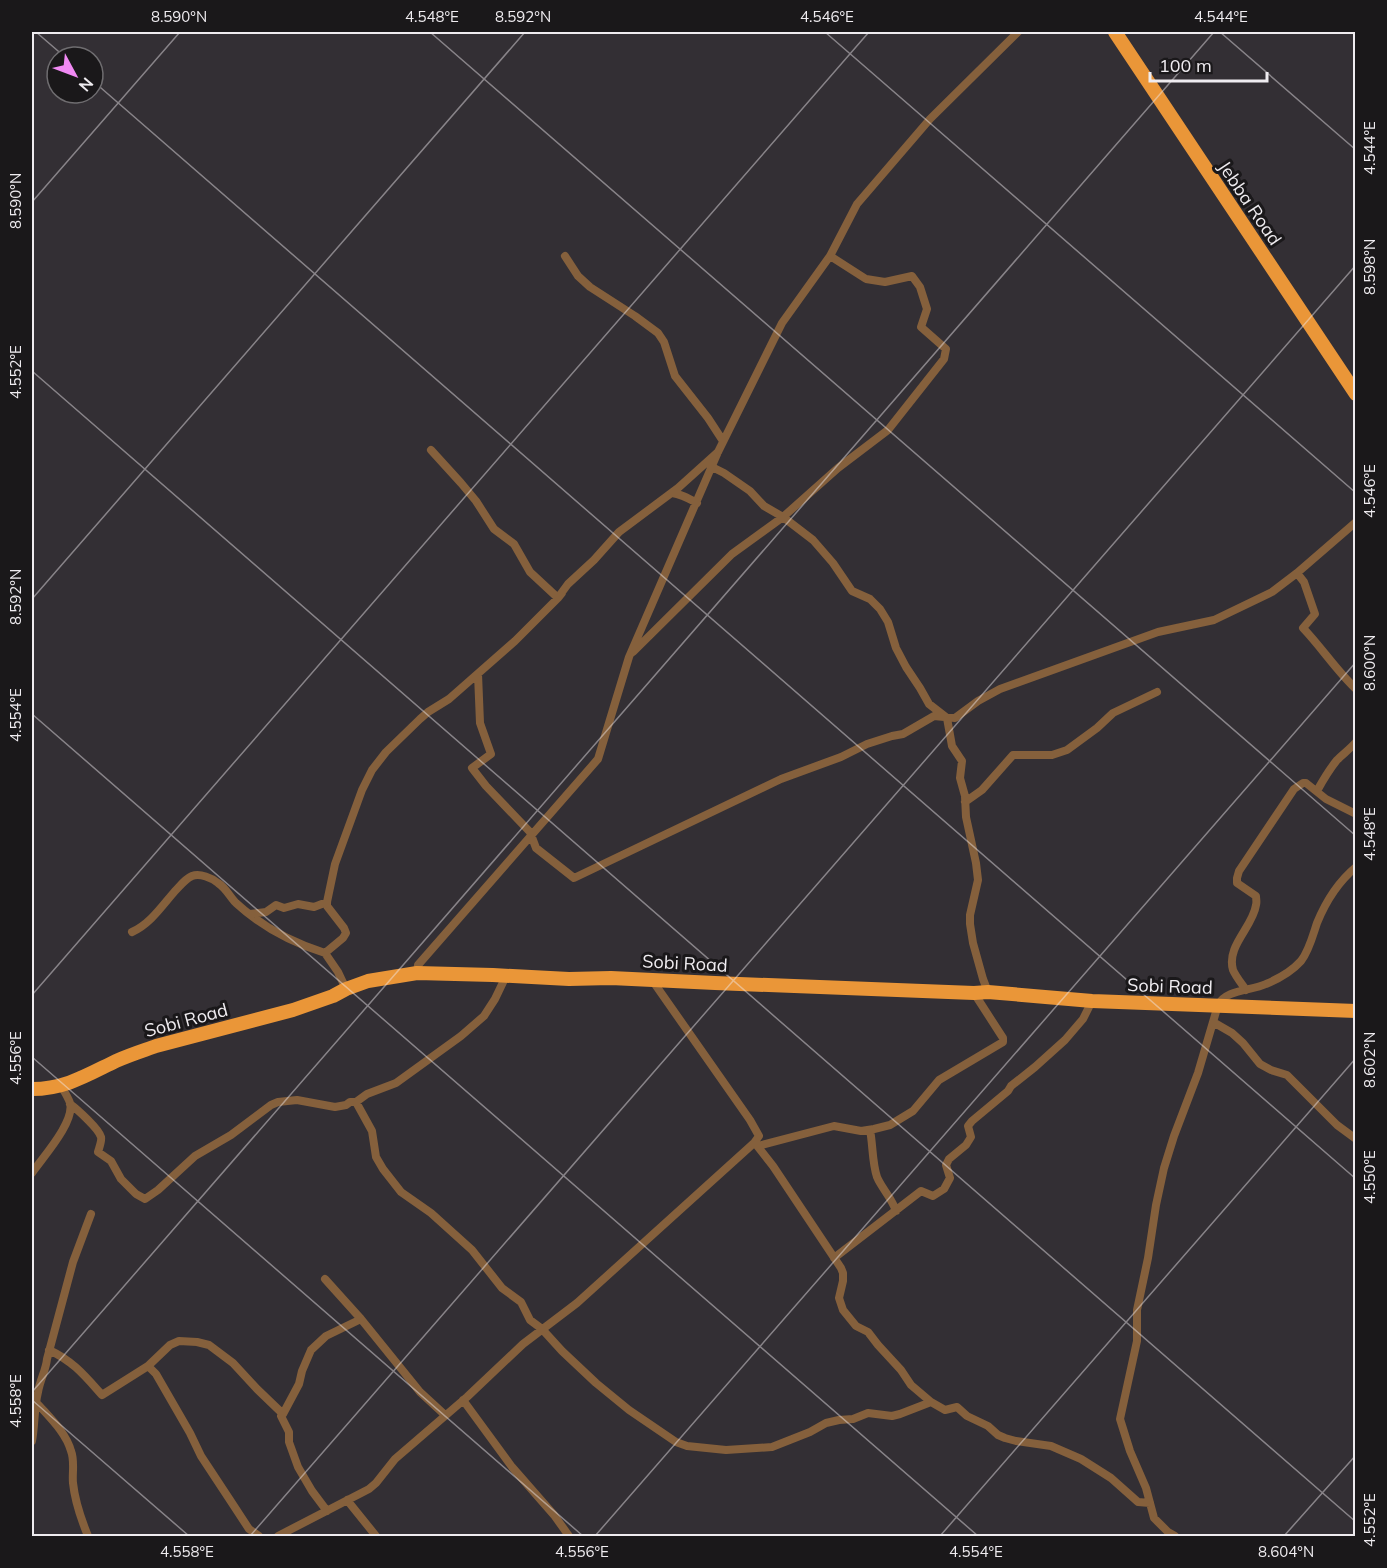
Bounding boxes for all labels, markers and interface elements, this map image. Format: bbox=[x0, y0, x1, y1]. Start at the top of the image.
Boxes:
text: 8.590°N bbox=[151, 7, 207, 26]
text: 4.548°E bbox=[405, 7, 459, 26]
text: 8.592°N bbox=[495, 7, 551, 26]
text: 4.546°E bbox=[800, 7, 854, 26]
text: 4.544°E bbox=[1194, 7, 1248, 26]
north arrow bbox=[45, 45, 105, 105]
scale bar bbox=[1150, 45, 1267, 83]
text: 100 m bbox=[1159, 54, 1212, 77]
text: N bbox=[75, 74, 98, 96]
text: 4.544°E bbox=[1360, 121, 1379, 175]
street label: Jebba Road bbox=[1213, 156, 1287, 250]
text: 8.590°N bbox=[6, 173, 25, 229]
text: 8.598°N bbox=[1360, 239, 1379, 295]
text: 4.552°E bbox=[6, 345, 25, 399]
text: 4.546°E bbox=[1360, 464, 1379, 518]
text: 8.592°N bbox=[6, 569, 25, 625]
text: 8.600°N bbox=[1360, 635, 1379, 691]
text: 4.554°E bbox=[6, 688, 25, 742]
text: 4.548°E bbox=[1360, 807, 1379, 861]
street label: Sobi Road bbox=[642, 949, 728, 977]
street label: Sobi Road bbox=[1127, 973, 1213, 999]
street label: Sobi Road bbox=[142, 998, 230, 1042]
text: 4.556°E bbox=[6, 1031, 25, 1085]
text: 8.602°N bbox=[1360, 1032, 1379, 1088]
text: 4.550°E bbox=[1360, 1150, 1379, 1204]
text: 4.558°E bbox=[6, 1374, 25, 1428]
text: 4.552°E bbox=[1360, 1493, 1379, 1547]
text: 4.558°E bbox=[160, 1542, 214, 1561]
text: 4.556°E bbox=[555, 1542, 609, 1561]
text: 4.554°E bbox=[949, 1542, 1003, 1561]
text: 8.604°N bbox=[1258, 1542, 1314, 1561]

